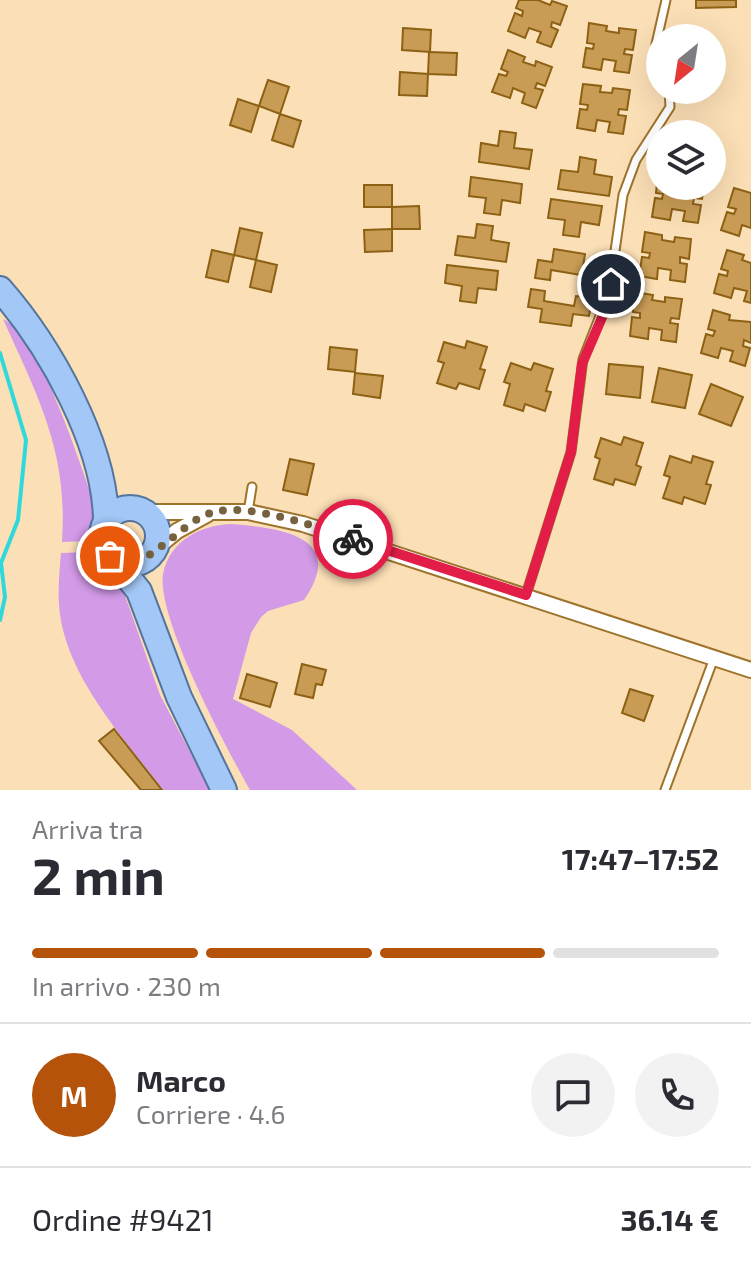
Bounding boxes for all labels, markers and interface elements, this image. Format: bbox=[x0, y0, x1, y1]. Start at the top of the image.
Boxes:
north arrow bbox=[646, 24, 726, 104]
map controls bbox=[646, 24, 726, 200]
button: layers bbox=[646, 120, 726, 200]
pin bbox=[577, 250, 645, 318]
icon: home bbox=[589, 262, 633, 306]
courier bbox=[313, 499, 393, 579]
icon: bike bbox=[331, 517, 375, 561]
pin bbox=[76, 522, 144, 590]
icon: bag bbox=[88, 534, 132, 578]
text: Arriva tra bbox=[32, 813, 143, 844]
text: 17:47–17:52 bbox=[562, 840, 719, 876]
text: 2 min bbox=[32, 843, 165, 905]
text: In arrivo · 230 m bbox=[32, 970, 221, 1001]
button: chat bbox=[531, 1053, 615, 1137]
button: phone bbox=[635, 1053, 719, 1137]
text: Marco bbox=[136, 1062, 226, 1098]
text: M bbox=[60, 1077, 88, 1113]
text: Corriere · 4.6 bbox=[136, 1098, 285, 1129]
text: Ordine #9421 bbox=[32, 1201, 214, 1237]
text: 36.14 € bbox=[620, 1201, 719, 1237]

